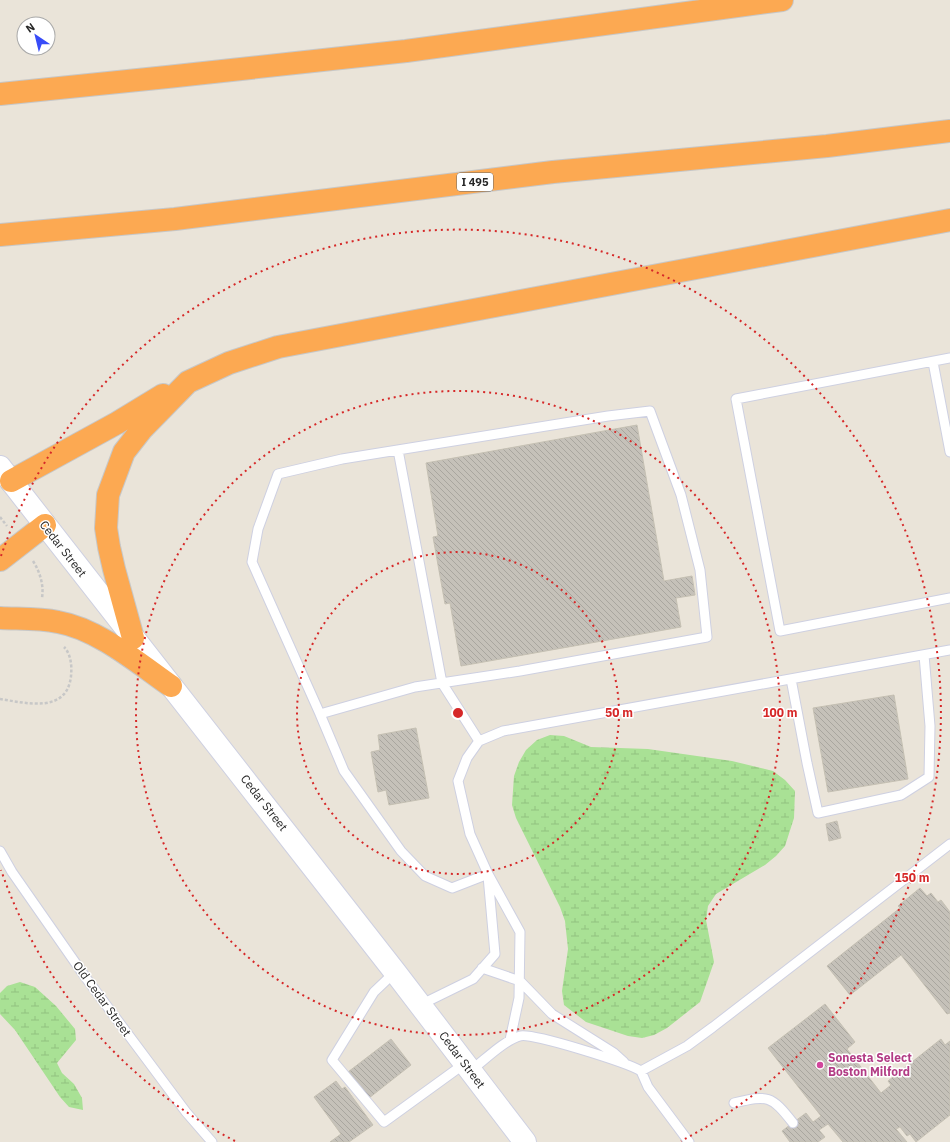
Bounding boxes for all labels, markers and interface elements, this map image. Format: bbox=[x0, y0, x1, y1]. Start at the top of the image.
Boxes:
north arrow bbox=[16, 16, 56, 56]
text: N bbox=[23, 20, 38, 36]
road number: I 495 bbox=[457, 173, 493, 191]
street label: Cedar Street bbox=[37, 517, 90, 580]
text: 50 m bbox=[605, 705, 633, 720]
text: 100 m bbox=[762, 705, 798, 720]
centre of rings bbox=[451, 706, 465, 720]
street label: Cedar Street bbox=[238, 771, 291, 834]
text: 150 m bbox=[894, 870, 930, 885]
street label: Old Cedar Street bbox=[70, 958, 135, 1039]
street label: Cedar Street bbox=[436, 1028, 489, 1091]
place label: Sonesta Select Boston Milford bbox=[828, 1050, 912, 1079]
marker: Sonesta Select Boston Milford bbox=[815, 1060, 825, 1070]

